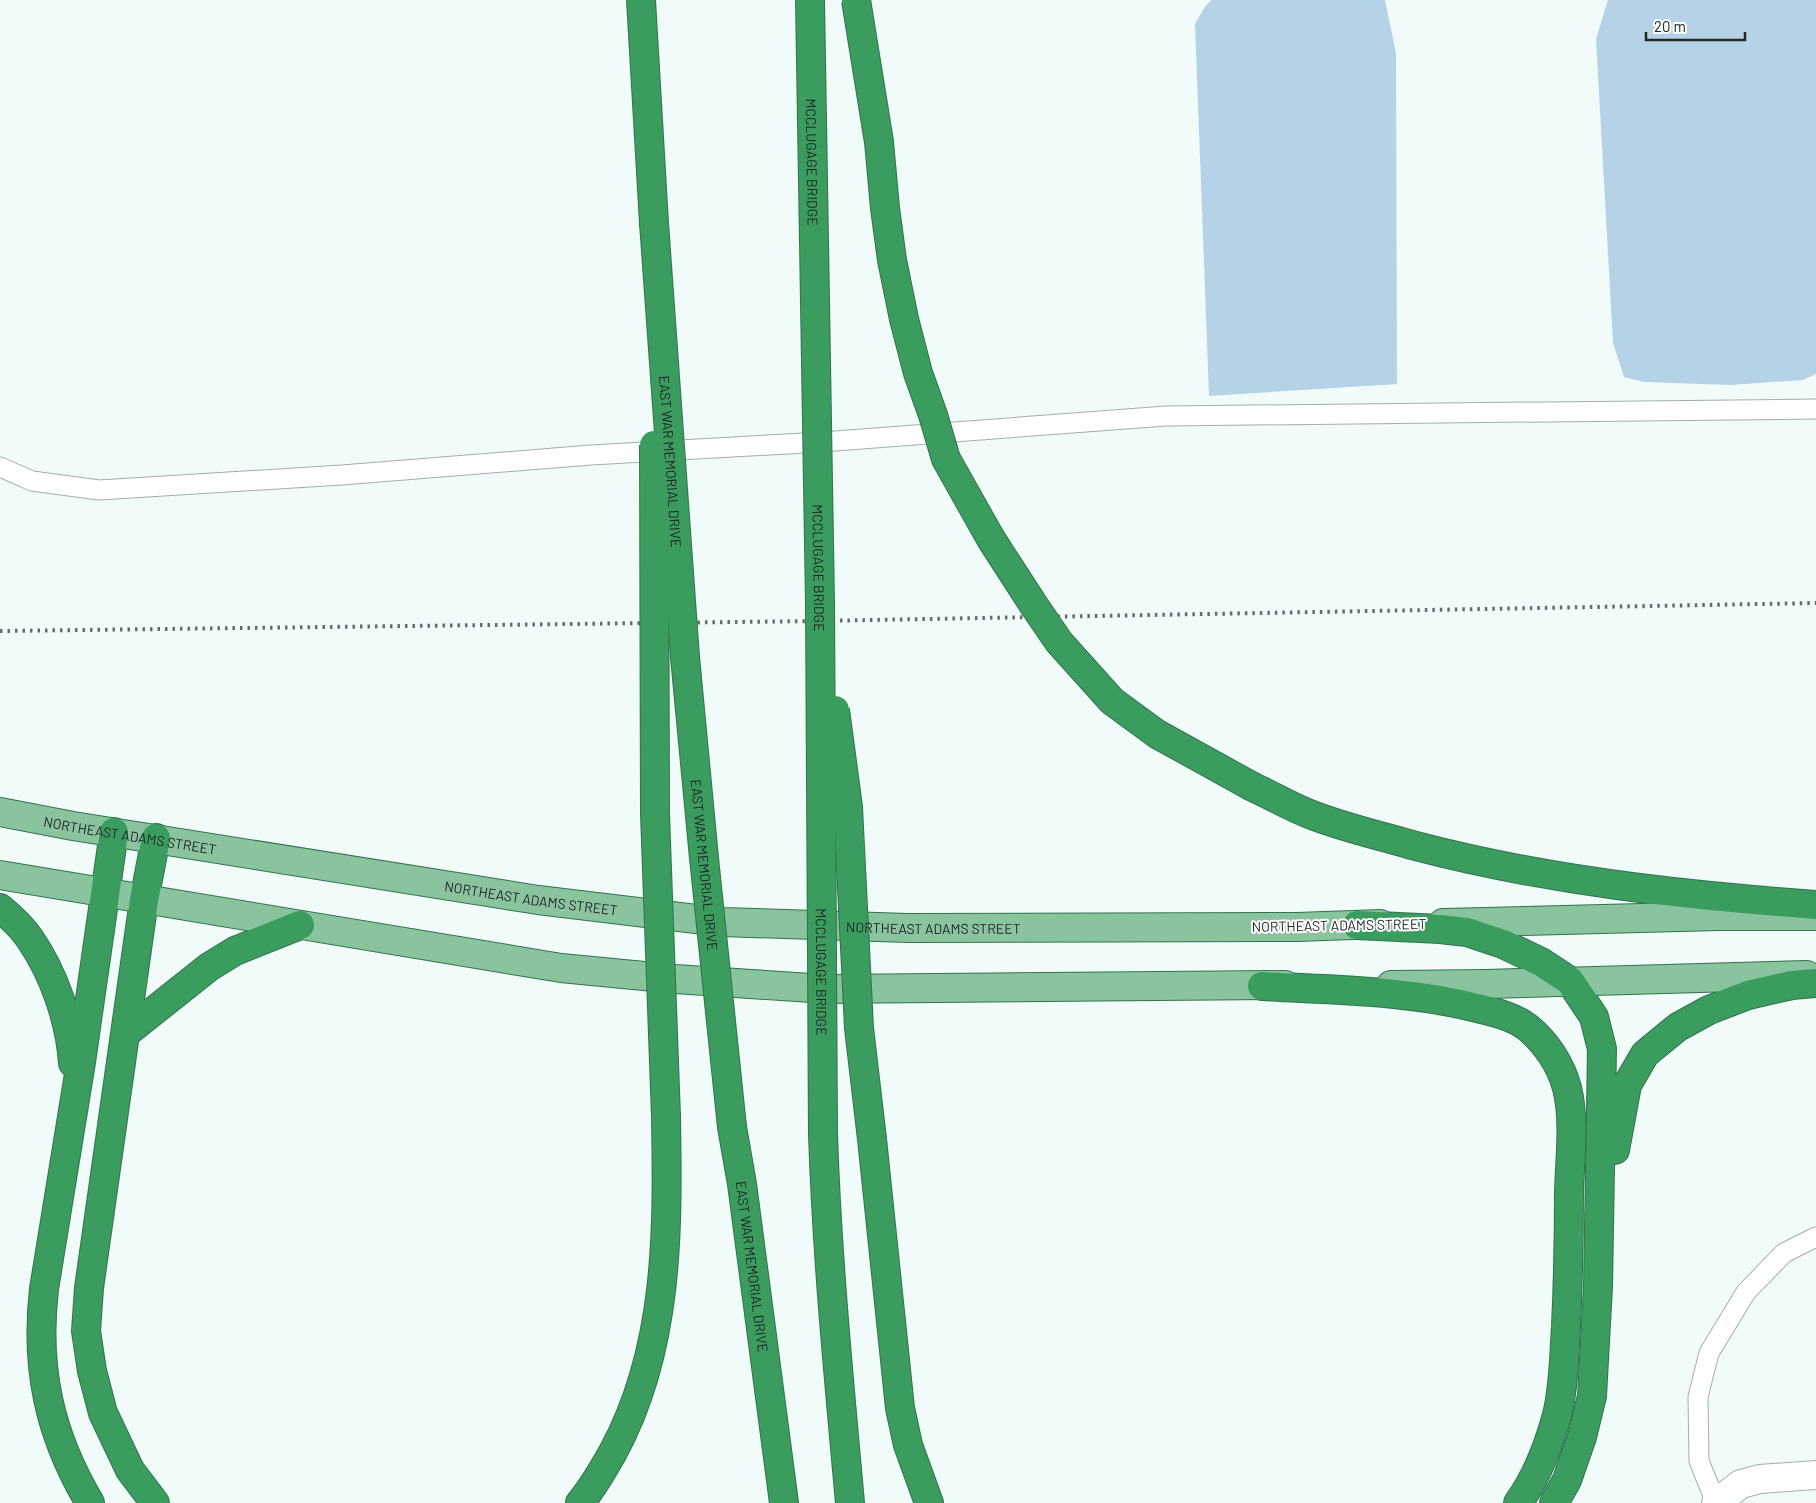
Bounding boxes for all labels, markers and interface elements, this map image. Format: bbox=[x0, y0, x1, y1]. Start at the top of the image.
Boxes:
scale bar bbox=[1646, 10, 1745, 42]
text: 20 m bbox=[1654, 17, 1686, 35]
street label: MCCLUGAGE BRIDGE bbox=[803, 98, 822, 226]
street label: EAST WAR MEMORIAL DRIVE bbox=[656, 375, 686, 548]
street label: MCCLUGAGE BRIDGE bbox=[810, 504, 829, 632]
street label: EAST WAR MEMORIAL DRIVE bbox=[688, 778, 722, 951]
street label: NORTHEAST ADAMS STREET bbox=[42, 812, 218, 857]
street label: NORTHEAST ADAMS STREET bbox=[443, 877, 619, 918]
street label: MCCLUGAGE BRIDGE bbox=[813, 908, 831, 1036]
street label: NORTHEAST ADAMS STREET bbox=[1252, 915, 1426, 935]
street label: NORTHEAST ADAMS STREET bbox=[846, 918, 1021, 937]
street label: EAST WAR MEMORIAL DRIVE bbox=[733, 1180, 773, 1353]

